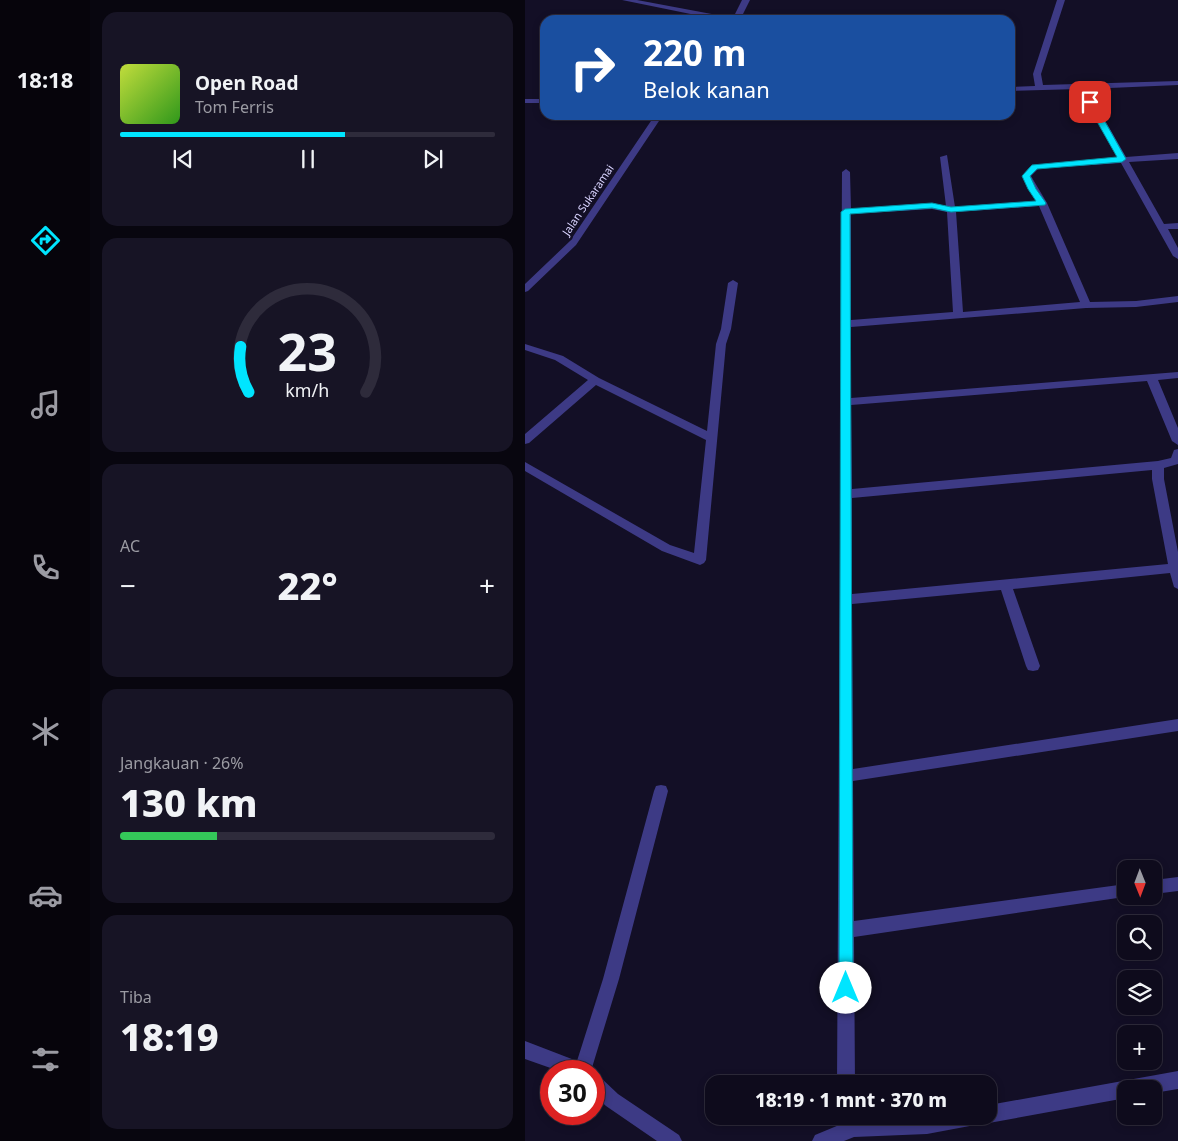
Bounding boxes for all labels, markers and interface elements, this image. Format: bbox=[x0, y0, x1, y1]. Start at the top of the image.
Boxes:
text: 220 m bbox=[643, 29, 746, 76]
icon: right bbox=[560, 35, 625, 100]
text: 18:18 bbox=[17, 64, 73, 94]
text: Open Road bbox=[195, 70, 298, 96]
text: Belok kanan bbox=[643, 74, 770, 104]
pin bbox=[1069, 81, 1111, 123]
icon: arrive bbox=[1076, 88, 1104, 116]
text: Tom Ferris bbox=[195, 96, 274, 118]
icon: previous bbox=[169, 145, 197, 173]
icon: pause bbox=[294, 145, 322, 173]
icon: next bbox=[419, 145, 447, 173]
street label: Jalan Sukaramai bbox=[558, 161, 617, 239]
icon: directions bbox=[28, 223, 63, 258]
text: 23 bbox=[278, 315, 337, 386]
text: km/h bbox=[286, 378, 329, 402]
icon: music bbox=[28, 387, 63, 422]
text: AC bbox=[120, 535, 140, 557]
icon: phone bbox=[28, 550, 63, 585]
text: 22° bbox=[277, 559, 338, 611]
text: − bbox=[120, 566, 136, 604]
text: + bbox=[479, 566, 495, 604]
icon: climate bbox=[28, 714, 63, 749]
text: Jangkauan · 26% bbox=[120, 752, 244, 774]
text: 130 km bbox=[120, 776, 258, 828]
north arrow bbox=[1117, 860, 1163, 905]
map controls bbox=[1117, 860, 1162, 1125]
icon: car bbox=[28, 878, 63, 913]
button: search bbox=[1117, 915, 1162, 960]
position arrow bbox=[819, 961, 871, 1013]
button: layers bbox=[1117, 970, 1162, 1015]
text: Tiba bbox=[120, 986, 152, 1008]
text: 18:19 bbox=[120, 1010, 219, 1062]
button: + bbox=[1117, 1025, 1162, 1070]
icon: filters bbox=[28, 1042, 63, 1077]
speed limit sign: 30 bbox=[540, 1060, 605, 1125]
button: − bbox=[1117, 1080, 1162, 1125]
text: 18:19 · 1 mnt · 370 m bbox=[755, 1087, 947, 1113]

